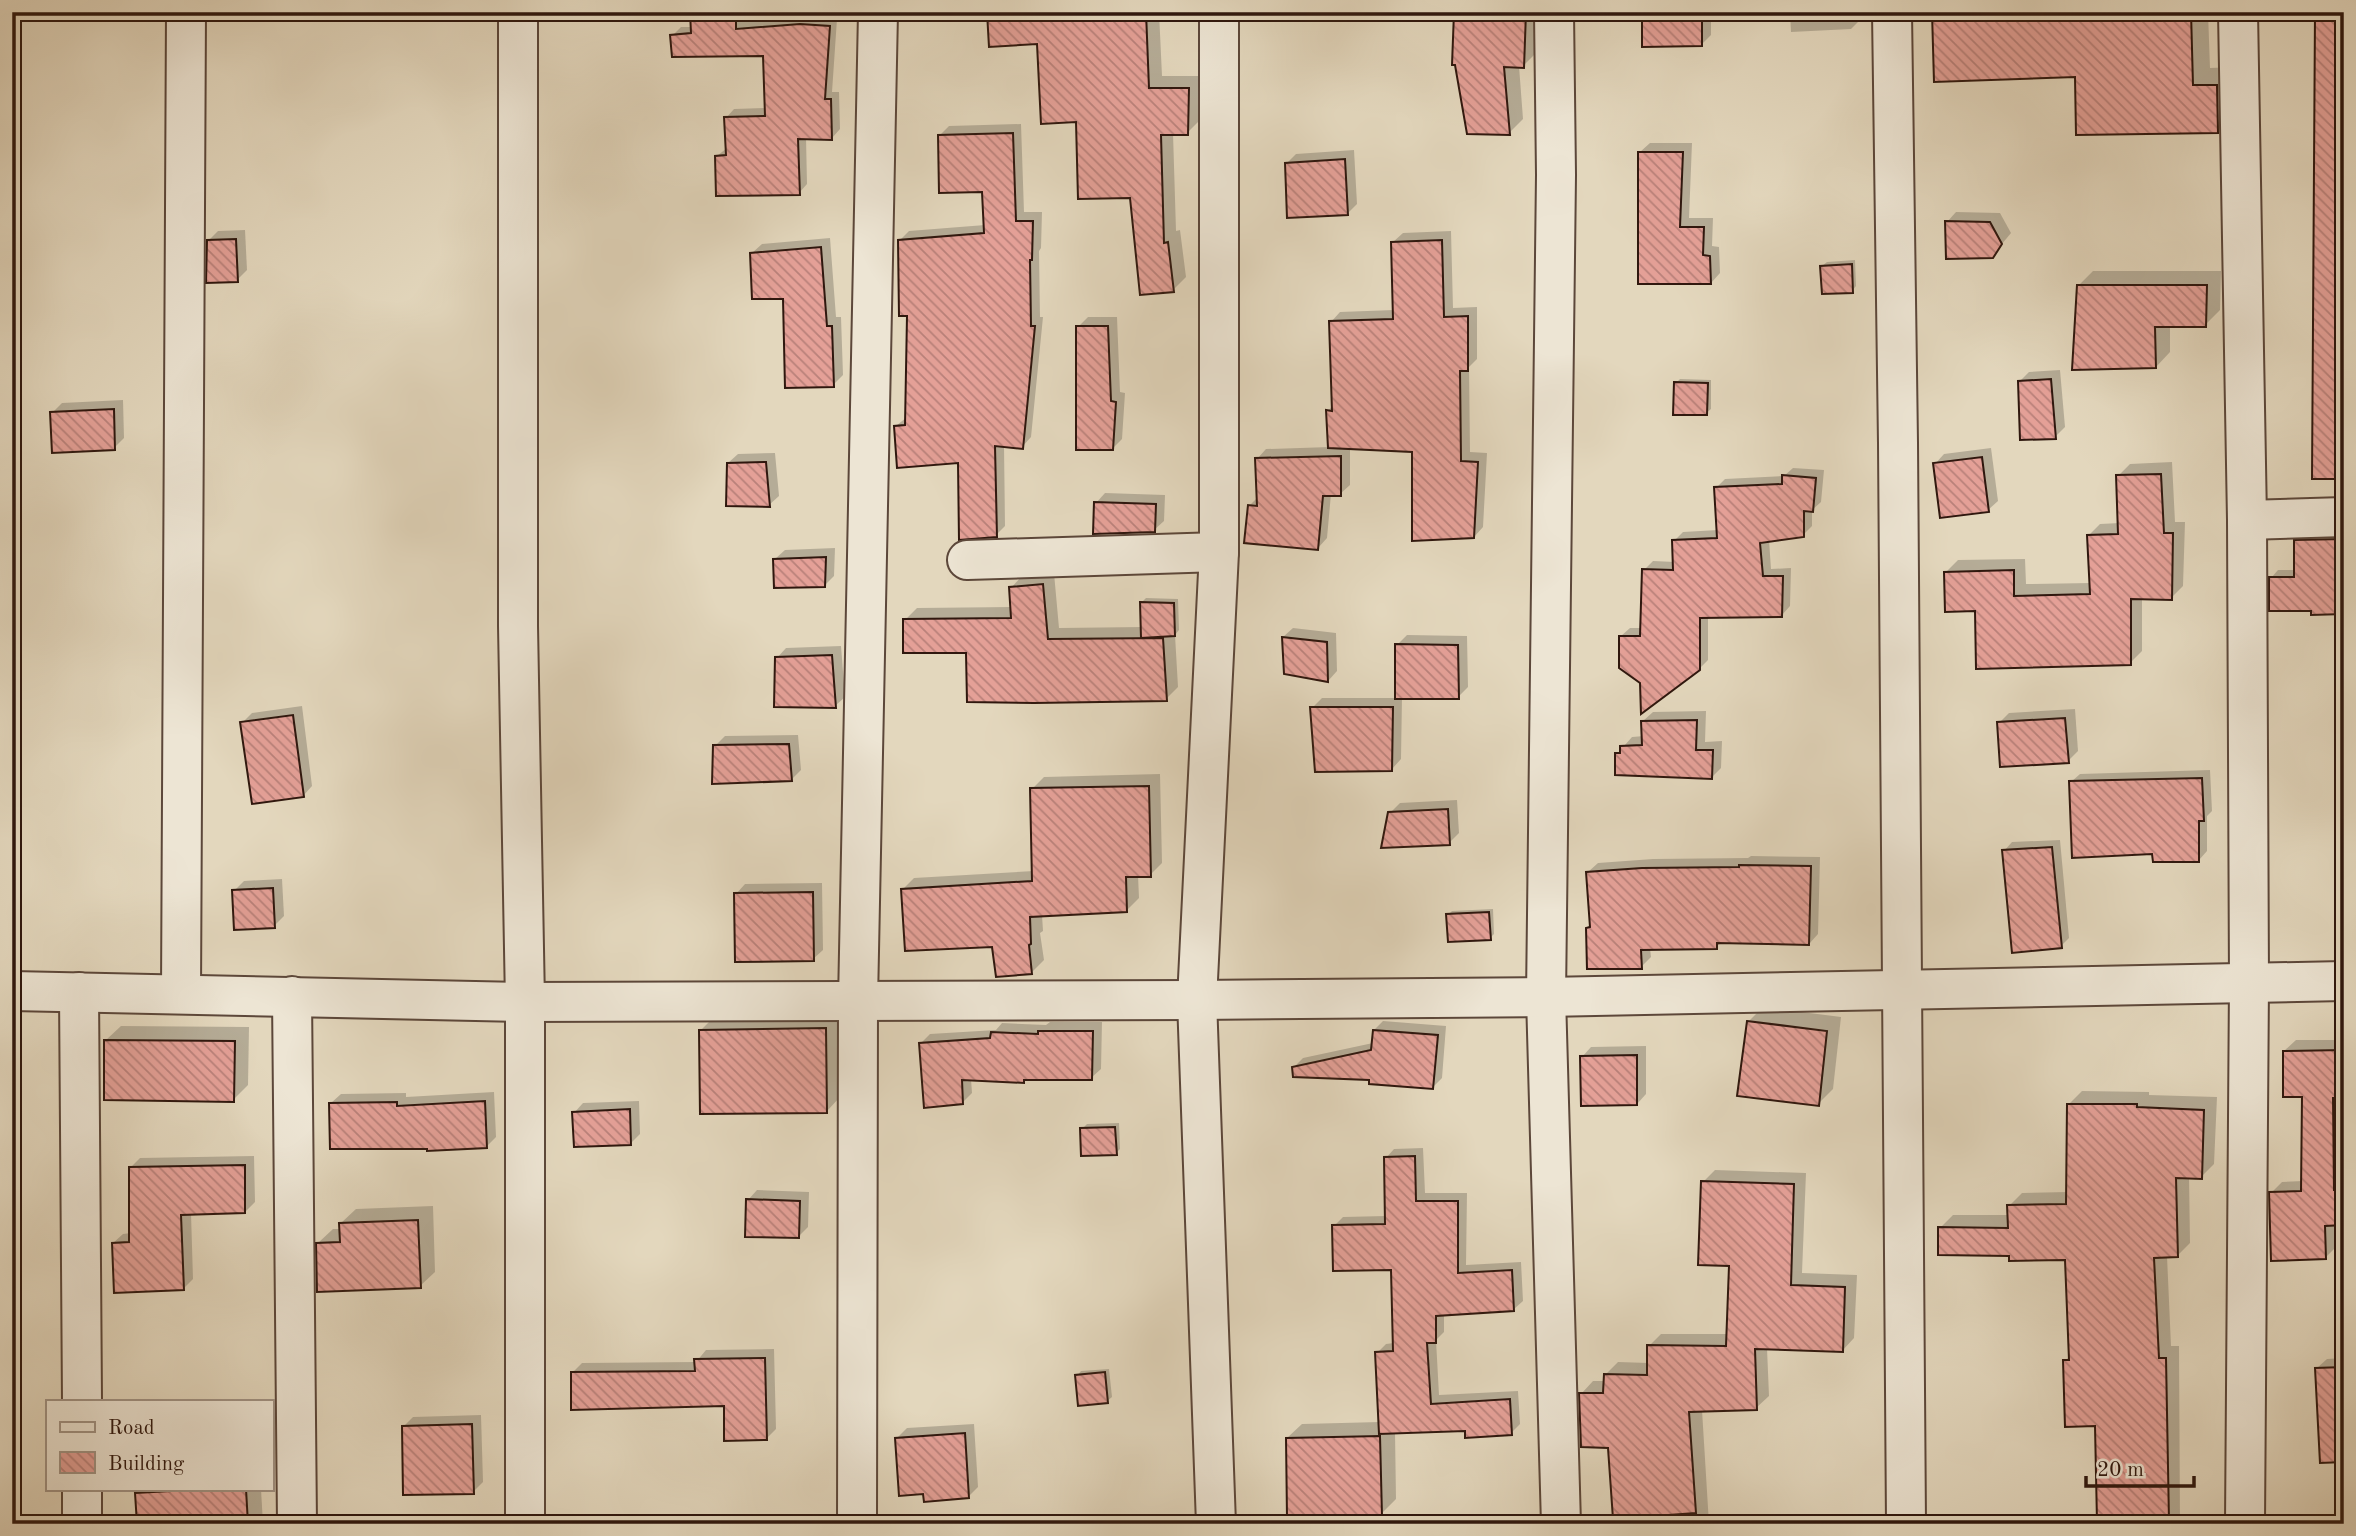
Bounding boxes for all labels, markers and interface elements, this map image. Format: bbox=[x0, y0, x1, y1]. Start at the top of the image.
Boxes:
legend bbox=[46, 1400, 273, 1490]
text: Road bbox=[108, 1418, 155, 1439]
scale bar bbox=[2086, 1445, 2195, 1489]
text: Building bbox=[108, 1454, 185, 1475]
text: 20 m bbox=[2097, 1460, 2144, 1481]

